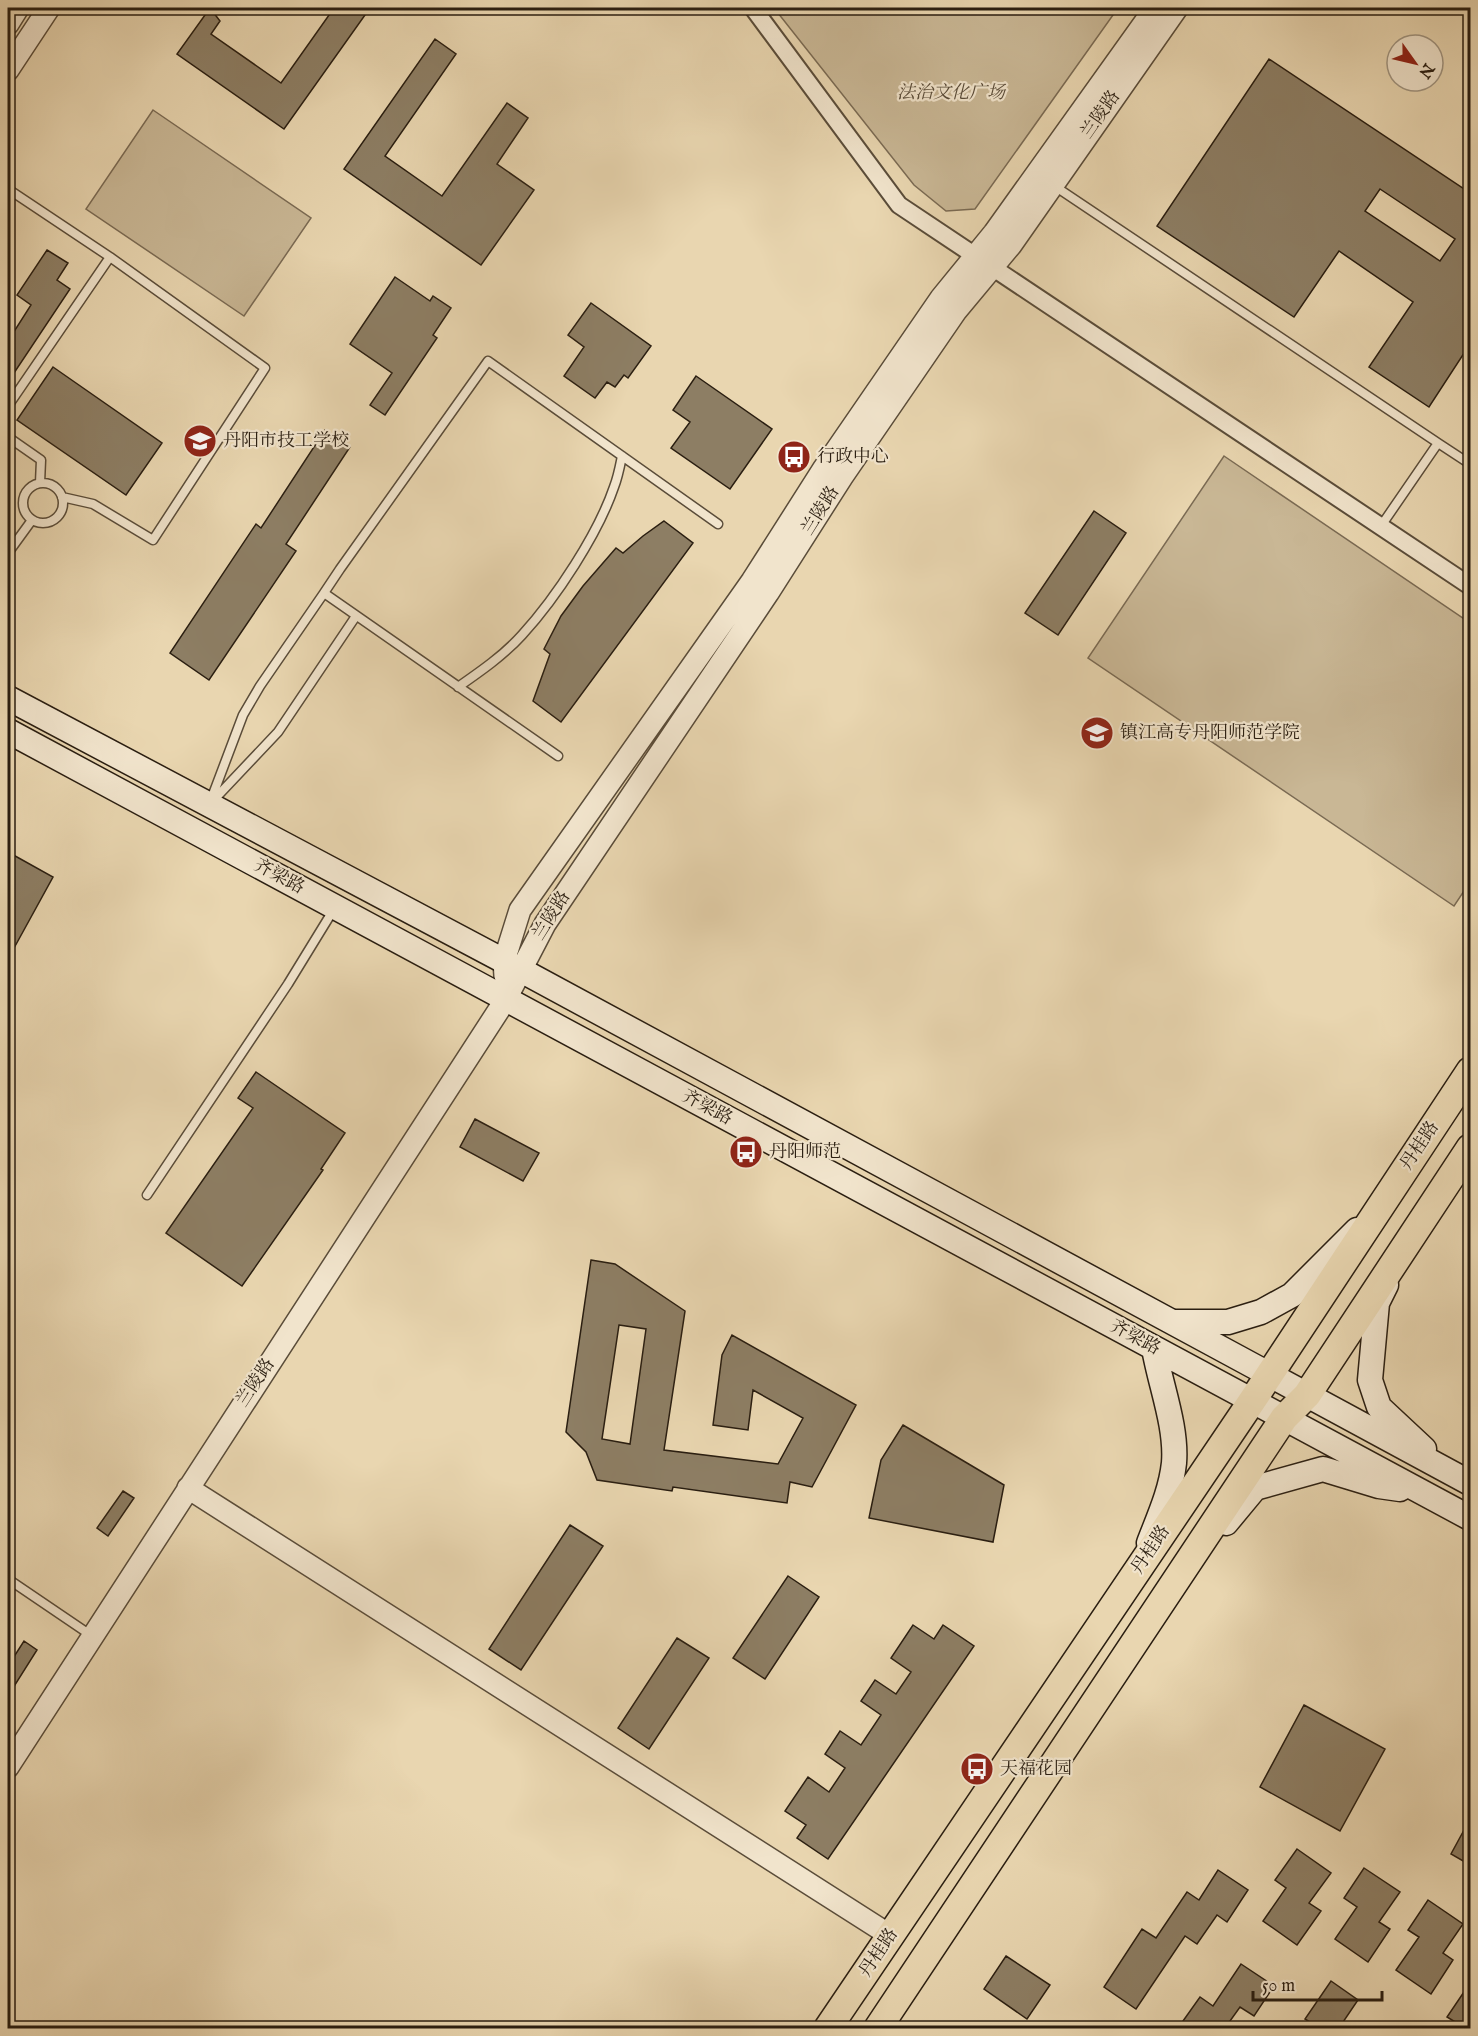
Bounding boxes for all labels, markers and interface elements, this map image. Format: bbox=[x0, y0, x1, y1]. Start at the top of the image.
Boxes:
north arrow bbox=[1385, 33, 1445, 93]
text: N bbox=[1414, 58, 1438, 82]
park label: 法治文化广场 bbox=[897, 82, 1007, 105]
street label: 兰陵路 bbox=[1076, 86, 1126, 144]
school or university icon: 丹阳市技工学校 bbox=[182, 423, 218, 459]
place label: 丹阳市技工学校 bbox=[223, 430, 349, 453]
bus stop icon: 行政中心 bbox=[776, 439, 812, 475]
place label: 行政中心 bbox=[817, 446, 889, 469]
street label: 兰陵路 bbox=[797, 482, 845, 540]
school or university icon: 镇江高专丹阳师范学院 bbox=[1079, 715, 1115, 751]
place label: 镇江高专丹阳师范学院 bbox=[1120, 722, 1300, 745]
street label: 齐梁路 bbox=[250, 854, 308, 900]
street label: 兰陵路 bbox=[528, 887, 576, 945]
street label: 齐梁路 bbox=[678, 1085, 736, 1131]
street label: 丹桂路 bbox=[1395, 1117, 1445, 1175]
bus stop icon: 丹阳师范 bbox=[728, 1134, 764, 1170]
place label: 丹阳师范 bbox=[769, 1141, 841, 1164]
street label: 齐梁路 bbox=[1106, 1315, 1164, 1361]
street label: 兰陵路 bbox=[232, 1354, 280, 1412]
street label: 丹桂路 bbox=[1126, 1521, 1176, 1579]
bus stop icon: 天福花园 bbox=[959, 1751, 995, 1787]
place label: 天福花园 bbox=[1000, 1758, 1072, 1781]
street label: 丹桂路 bbox=[854, 1924, 904, 1982]
scale bar bbox=[1253, 1964, 1382, 2002]
text: 50 m bbox=[1262, 1975, 1295, 1998]

